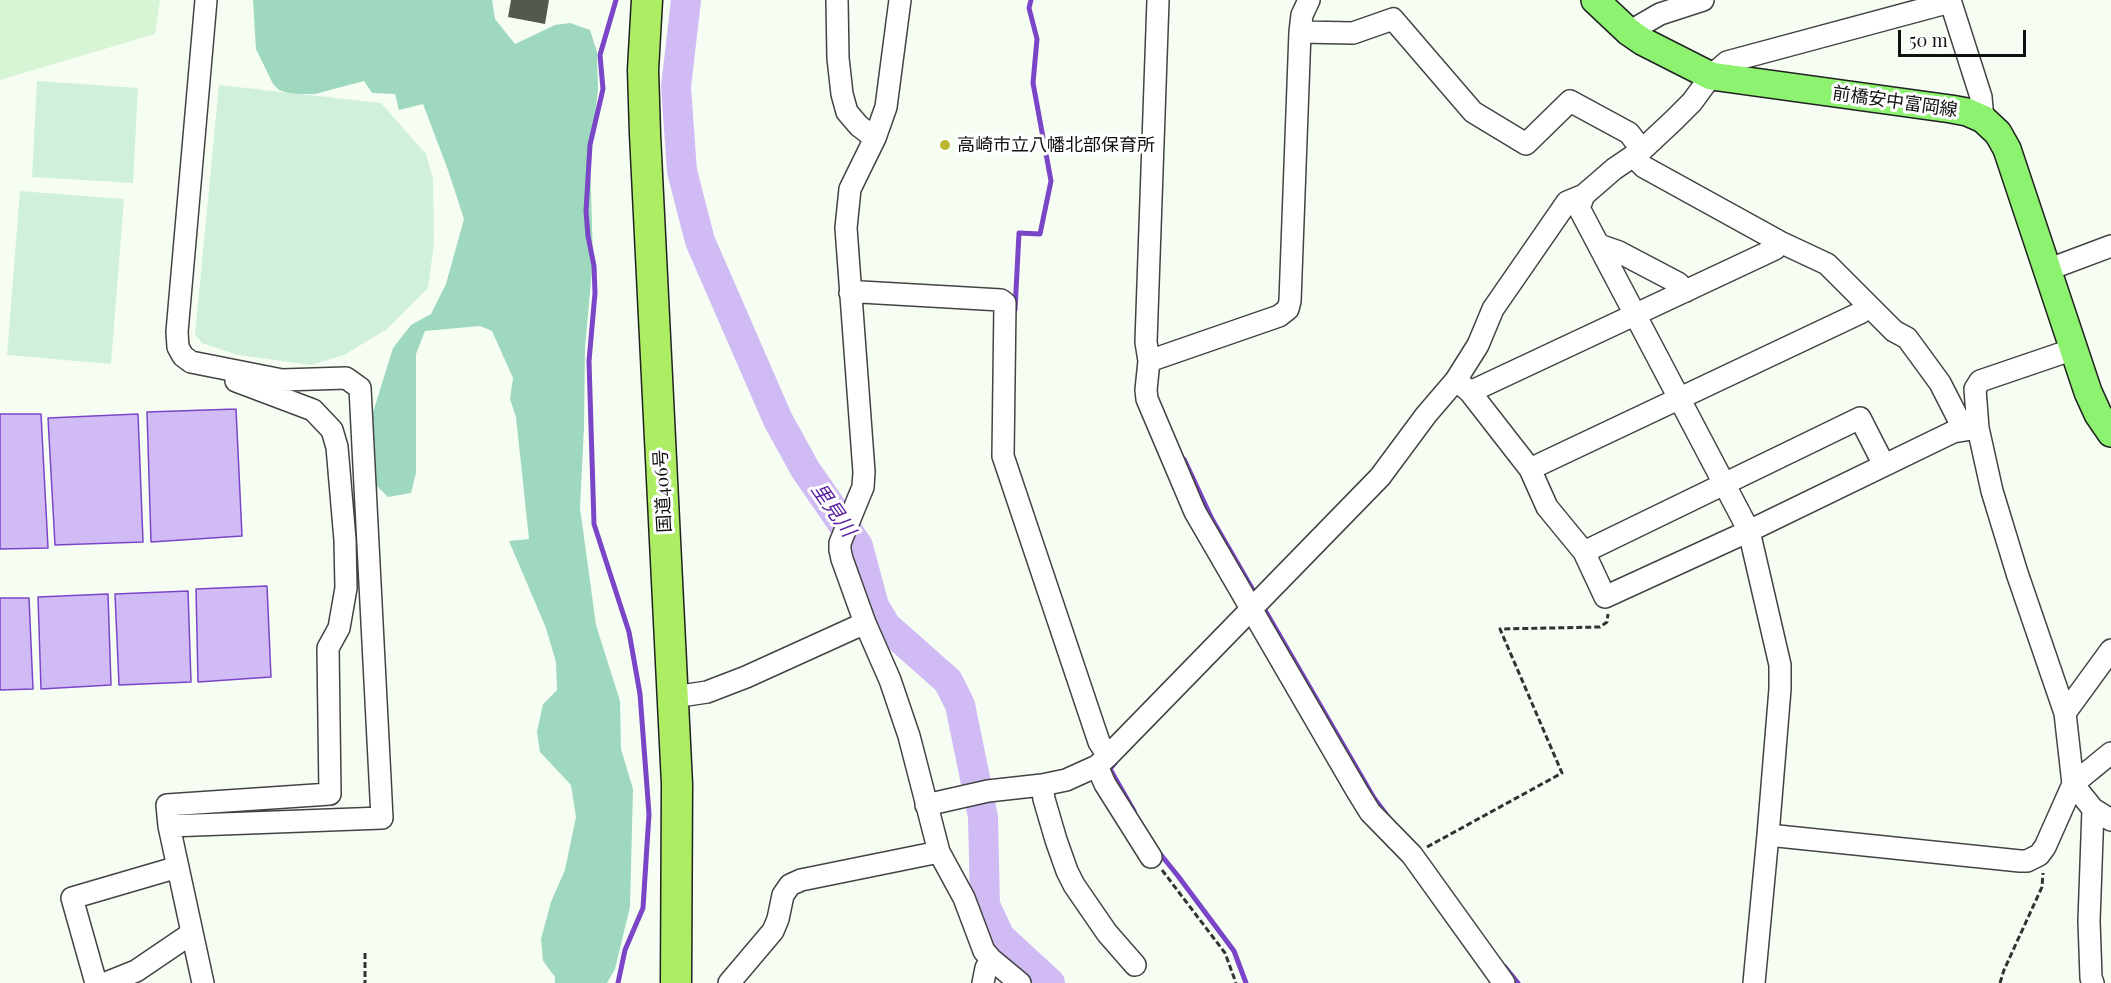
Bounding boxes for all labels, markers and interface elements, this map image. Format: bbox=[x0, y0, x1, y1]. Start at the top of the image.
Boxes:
scale bar bbox=[1901, 18, 2028, 56]
text: 50 m bbox=[1909, 28, 1948, 52]
street label: 前橋安中富岡線 bbox=[1831, 83, 1959, 121]
place label: 高崎市立八幡北部保育所 bbox=[957, 134, 1155, 156]
marker: 高崎市立八幡北部保育所 bbox=[938, 138, 952, 152]
street label: 国道406号 bbox=[650, 449, 676, 533]
water label: 里見川 bbox=[806, 479, 860, 541]

